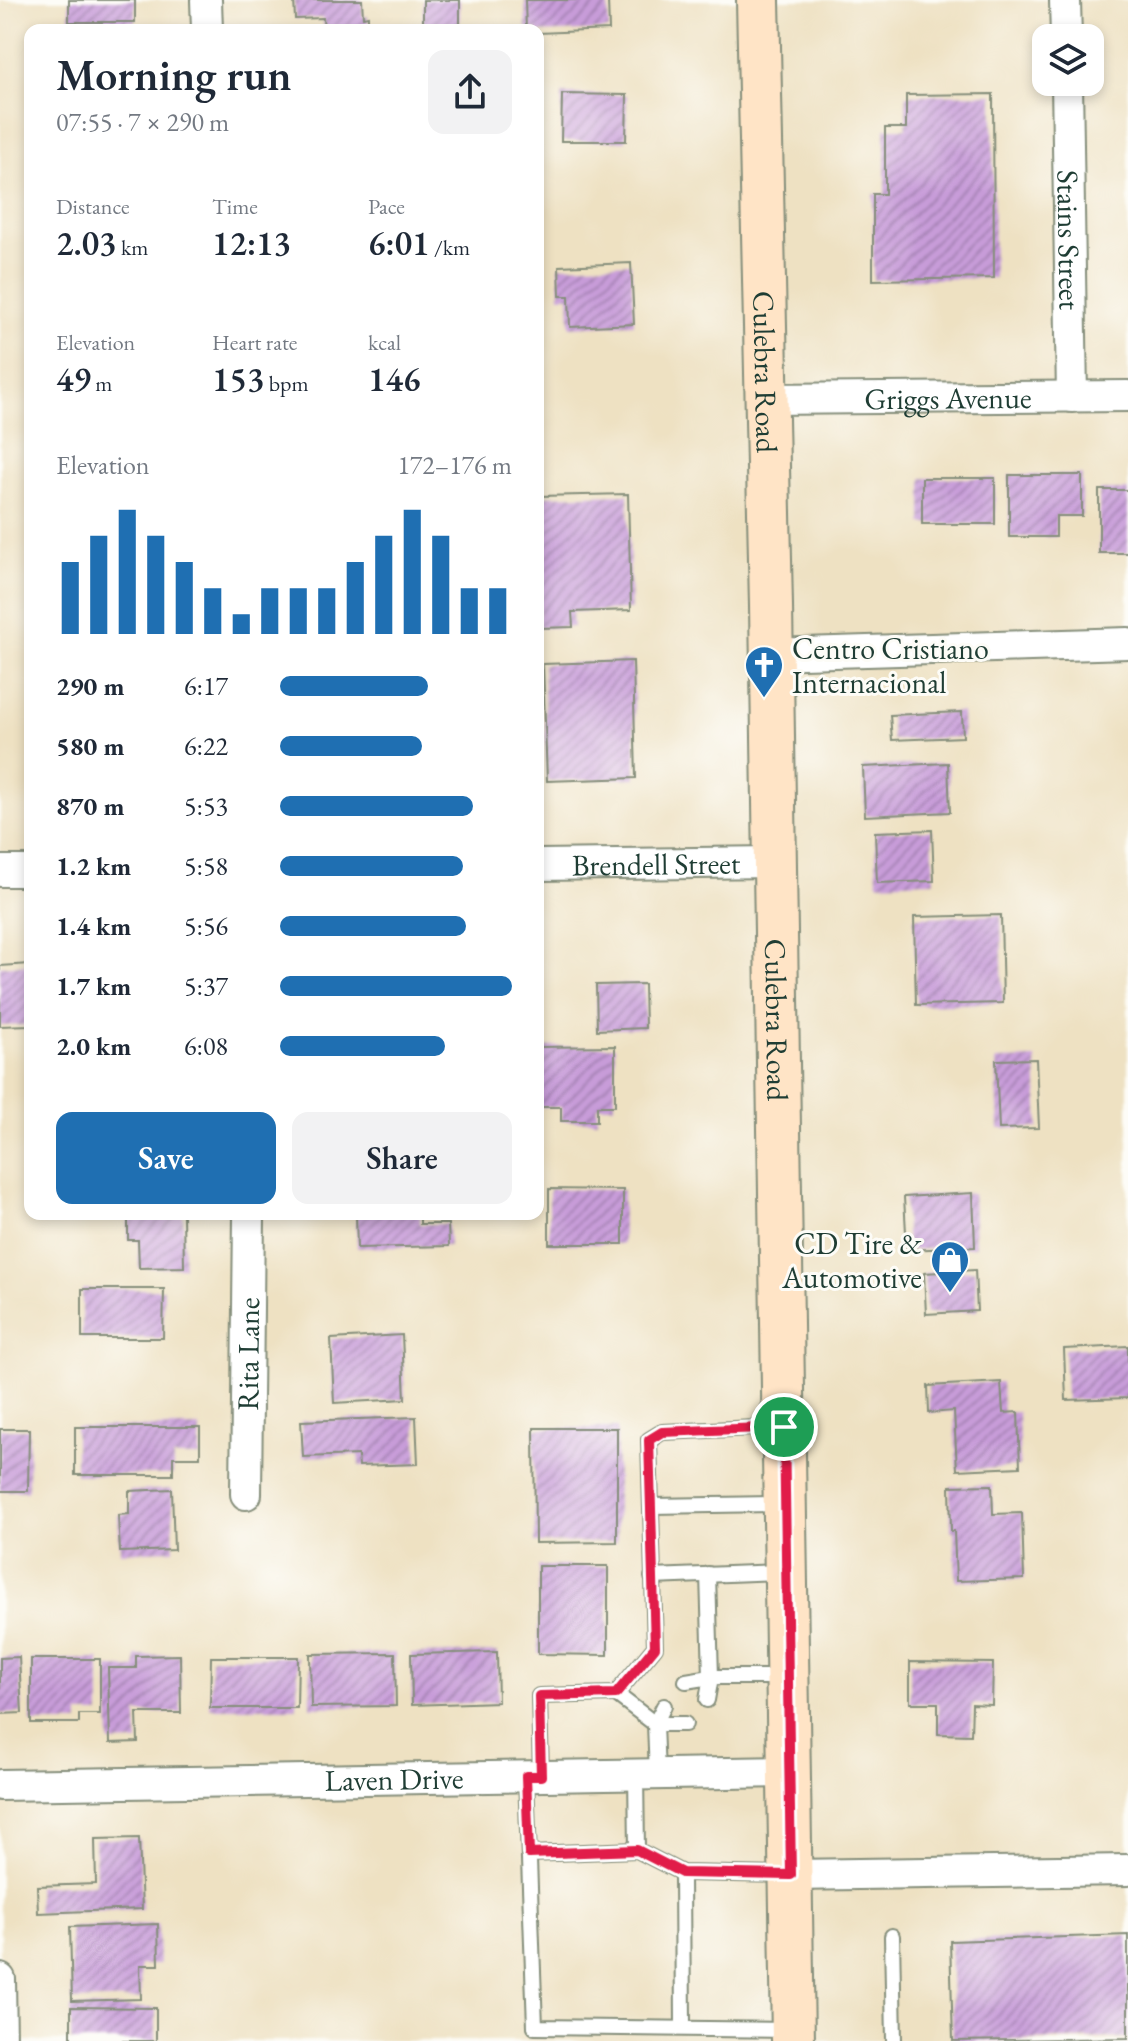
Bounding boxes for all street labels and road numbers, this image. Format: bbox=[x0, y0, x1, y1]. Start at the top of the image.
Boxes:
street label: Stains Street bbox=[1049, 170, 1090, 311]
street label: Culebra Road bbox=[745, 290, 787, 454]
street label: Griggs Avenue bbox=[864, 377, 1032, 418]
street label: Brendell Street bbox=[572, 843, 741, 884]
street label: Culebra Road bbox=[757, 938, 798, 1102]
street label: Rita Lane bbox=[227, 1297, 268, 1411]
street label: Laven Drive bbox=[324, 1758, 464, 1799]

